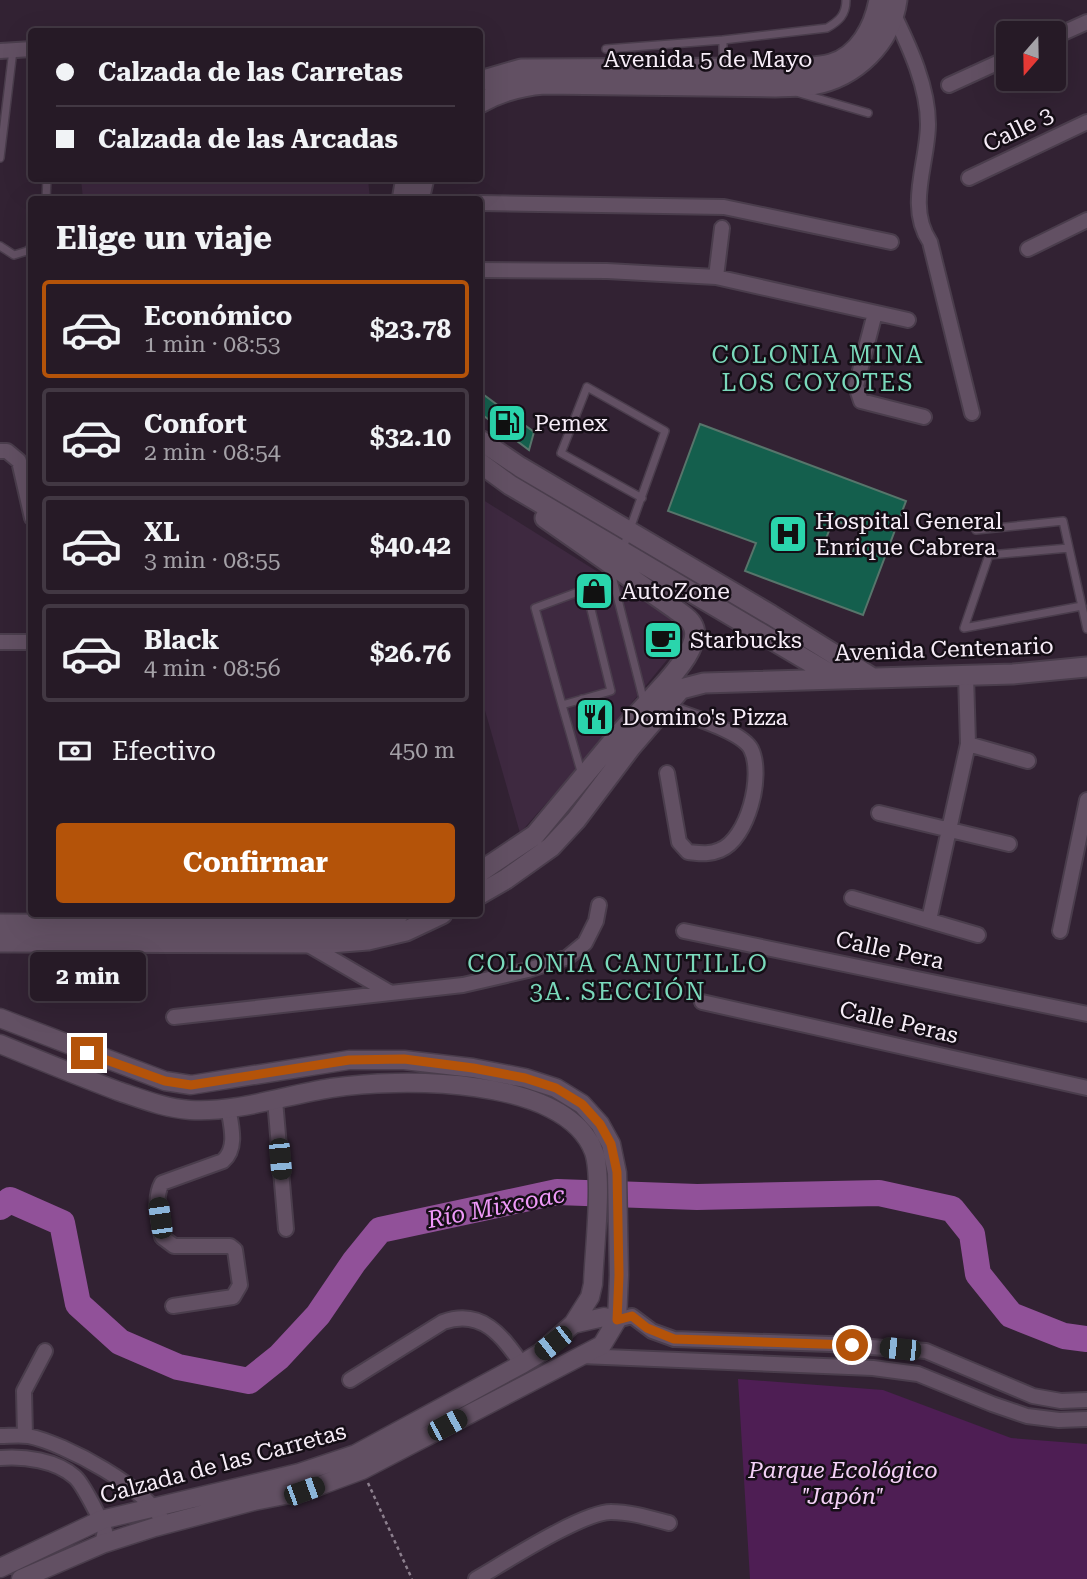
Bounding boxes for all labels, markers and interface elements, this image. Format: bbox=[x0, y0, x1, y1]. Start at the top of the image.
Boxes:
north arrow bbox=[996, 21, 1066, 91]
map controls bbox=[996, 21, 1066, 91]
street label: Avenida 5 de Mayo bbox=[604, 46, 812, 73]
text: Calzada de las Carretas bbox=[98, 57, 403, 87]
street label: Calle 3 bbox=[979, 101, 1058, 158]
text: Calzada de las Arcadas bbox=[98, 124, 398, 154]
text: Elige un viaje bbox=[56, 219, 272, 257]
icon: car bbox=[60, 298, 123, 361]
text: Económico bbox=[144, 301, 292, 331]
text: $23.78 bbox=[370, 314, 451, 344]
text: 1 min · 08:53 bbox=[144, 331, 281, 358]
district label: COLONIA MINA LOS COYOTES bbox=[712, 341, 924, 397]
fuel station icon: Pemex bbox=[486, 402, 528, 444]
icon: car bbox=[60, 406, 123, 469]
text: Confort bbox=[144, 409, 247, 439]
place label: Pemex bbox=[534, 410, 608, 437]
text: $32.10 bbox=[370, 422, 451, 452]
text: 2 min · 08:54 bbox=[144, 439, 281, 466]
place label: Hospital General Enrique Cabrera bbox=[815, 508, 1002, 561]
hospital icon: Hospital General Enrique Cabrera bbox=[767, 513, 809, 555]
icon: car bbox=[60, 514, 123, 577]
text: XL bbox=[144, 517, 180, 547]
text: $40.42 bbox=[370, 530, 451, 560]
text: 3 min · 08:55 bbox=[144, 547, 281, 574]
shop icon: AutoZone bbox=[573, 570, 615, 612]
place label: AutoZone bbox=[621, 578, 730, 605]
cafe icon: Starbucks bbox=[642, 619, 684, 661]
icon: car bbox=[60, 622, 123, 685]
text: Black bbox=[144, 625, 219, 655]
place label: Starbucks bbox=[690, 627, 802, 654]
street label: Avenida Centenario bbox=[834, 632, 1054, 667]
text: $26.76 bbox=[370, 638, 451, 668]
text: 4 min · 08:56 bbox=[144, 655, 281, 682]
restaurant icon: Domino's Pizza bbox=[574, 696, 616, 738]
place label: Domino's Pizza bbox=[622, 704, 788, 731]
icon: cash bbox=[56, 732, 94, 770]
text: Efectivo bbox=[112, 736, 216, 766]
text: 450 m bbox=[390, 737, 455, 764]
button: Confirmar bbox=[56, 823, 455, 903]
street label: Calle Pera bbox=[833, 926, 947, 975]
district label: COLONIA CANUTILLO 3A. SECCIÓN bbox=[467, 950, 769, 1006]
callout: 2 min bbox=[29, 951, 145, 1000]
text: 2 min bbox=[56, 963, 120, 990]
street label: Calle Peras bbox=[837, 996, 961, 1049]
route end bbox=[71, 1037, 103, 1069]
car bbox=[268, 1137, 293, 1181]
water label: Río Mixcoac bbox=[424, 1180, 568, 1234]
car bbox=[147, 1196, 174, 1240]
car bbox=[530, 1322, 577, 1364]
route start bbox=[836, 1329, 868, 1361]
car bbox=[879, 1336, 922, 1362]
car bbox=[424, 1406, 471, 1444]
street label: Calzada de las Carretas bbox=[97, 1418, 349, 1509]
park label: Parque Ecológico "Japón" bbox=[747, 1457, 938, 1510]
car bbox=[281, 1474, 328, 1508]

